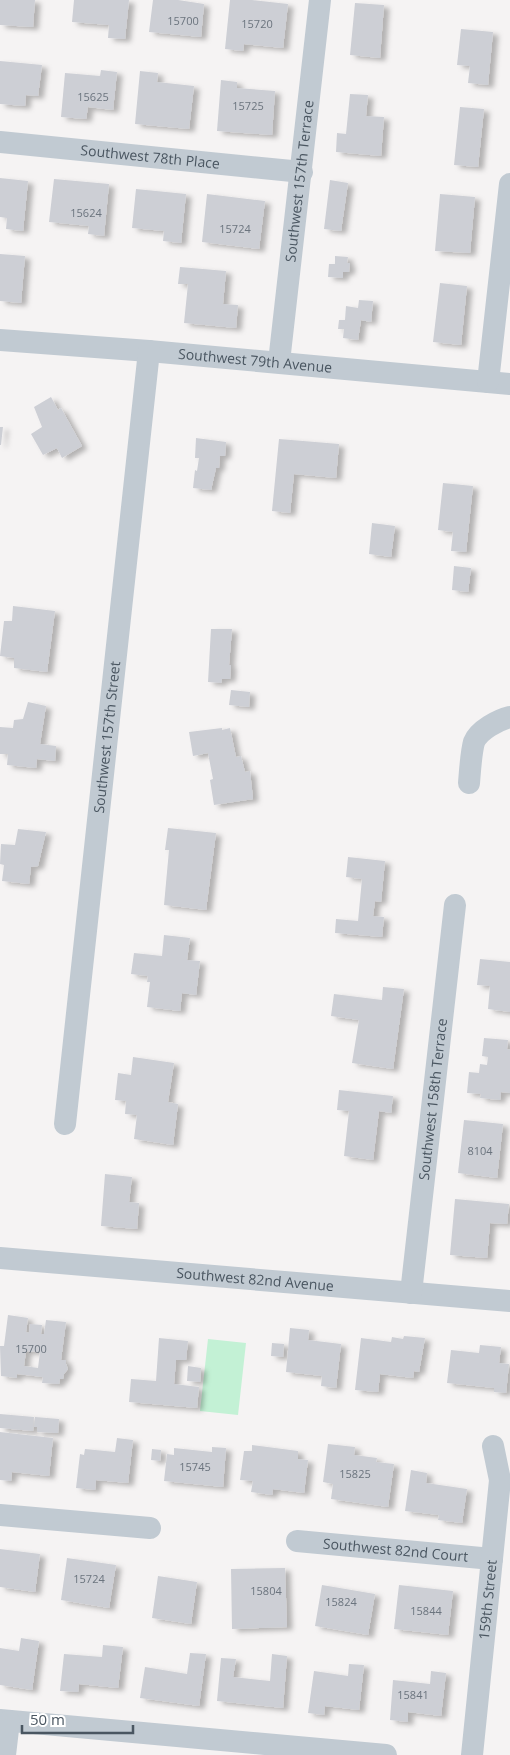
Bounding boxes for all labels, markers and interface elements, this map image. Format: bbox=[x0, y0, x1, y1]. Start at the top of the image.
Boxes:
house number: 15700 bbox=[167, 13, 199, 28]
house number: 15720 bbox=[241, 16, 273, 31]
house number: 15625 bbox=[77, 89, 109, 104]
house number: 15725 bbox=[232, 98, 264, 113]
street label: Southwest 157th Terrace bbox=[280, 99, 318, 263]
street label: Southwest 78th Place bbox=[80, 140, 221, 173]
house number: 15624 bbox=[70, 205, 102, 220]
house number: 15724 bbox=[219, 221, 251, 236]
street label: Southwest 79th Avenue bbox=[177, 344, 333, 377]
street label: Southwest 157th Street bbox=[89, 660, 124, 814]
street label: Southwest 158th Terrace bbox=[414, 1017, 451, 1181]
house number: 8104 bbox=[467, 1143, 493, 1158]
street label: Southwest 82nd Avenue bbox=[176, 1263, 335, 1295]
house number: 15700 bbox=[15, 1341, 47, 1356]
house number: 15745 bbox=[179, 1459, 211, 1474]
house number: 15825 bbox=[339, 1466, 371, 1481]
street label: Southwest 82nd Court bbox=[322, 1533, 469, 1566]
street label: 159th Street bbox=[474, 1559, 501, 1641]
house number: 15724 bbox=[73, 1571, 105, 1586]
house number: 15804 bbox=[250, 1583, 282, 1598]
house number: 15824 bbox=[325, 1594, 357, 1609]
house number: 15844 bbox=[410, 1603, 442, 1618]
house number: 15841 bbox=[397, 1687, 429, 1702]
scale bar bbox=[22, 1702, 134, 1734]
text: 50 m bbox=[30, 1709, 65, 1729]

